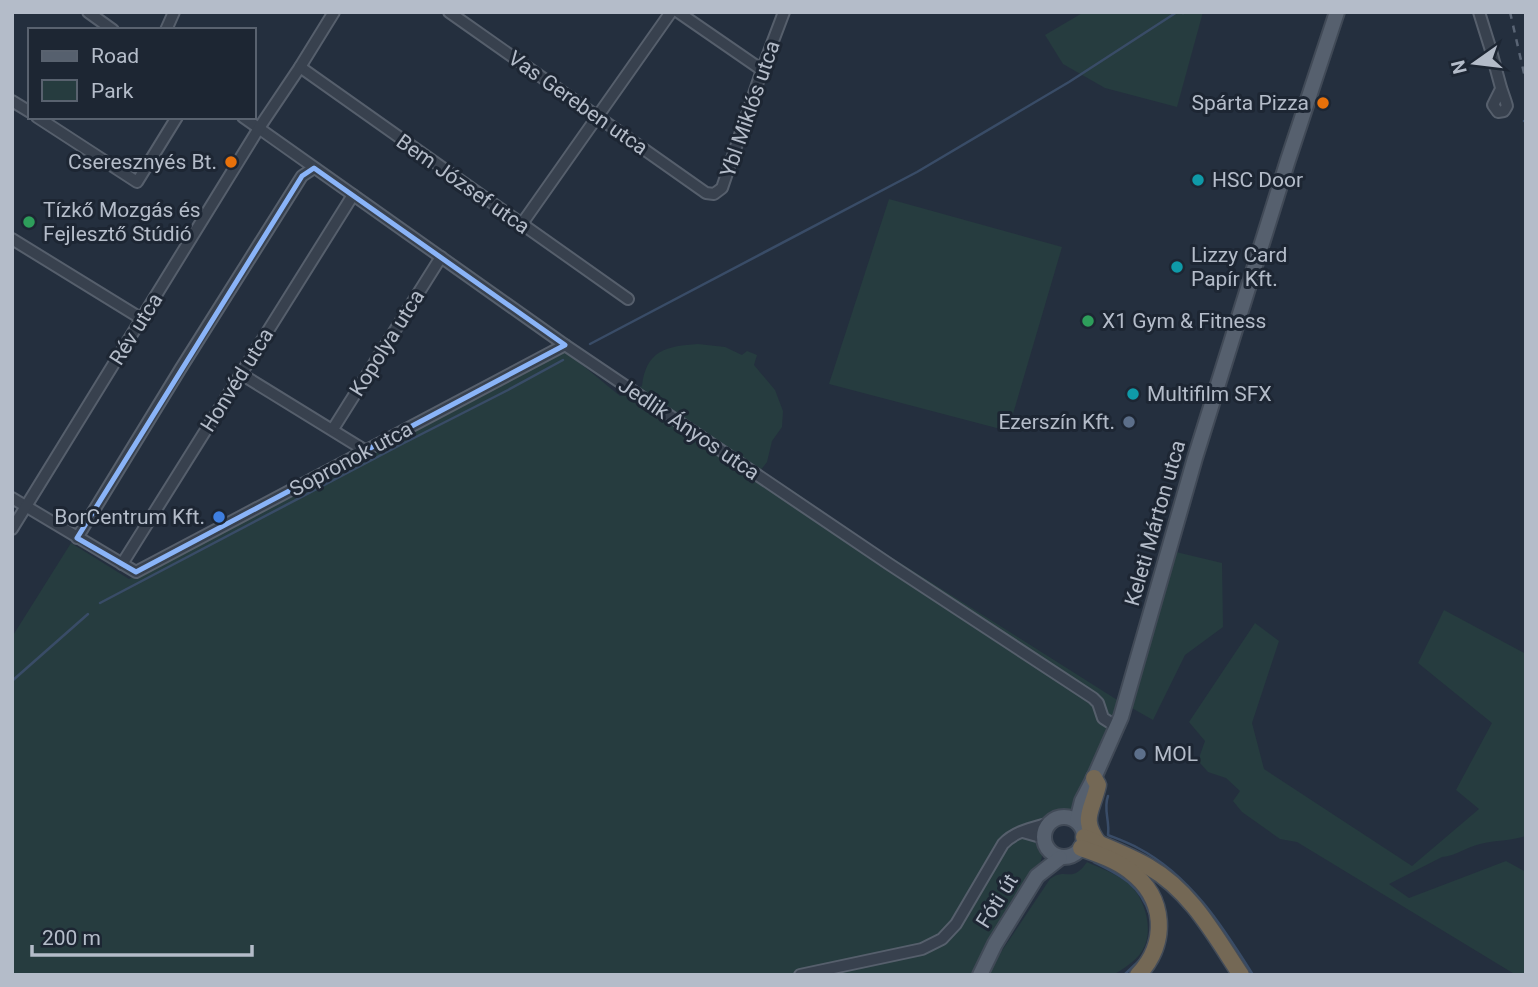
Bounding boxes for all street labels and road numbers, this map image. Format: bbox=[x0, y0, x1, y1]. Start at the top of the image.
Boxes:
street label: Ybl Miklós utca bbox=[715, 38, 785, 180]
street label: Vas Gereben utca bbox=[504, 46, 652, 160]
street label: Bem József utca bbox=[392, 129, 534, 239]
street label: Kopolya utca bbox=[345, 285, 429, 401]
street label: Rév utca bbox=[105, 289, 167, 369]
street label: Honvéd utca bbox=[196, 324, 278, 436]
street label: Jedlik Ányos utca bbox=[614, 373, 764, 485]
street label: Sopronok utca bbox=[286, 417, 416, 501]
street label: Keleti Márton utca bbox=[1120, 437, 1190, 609]
street label: Fóti út bbox=[971, 870, 1023, 932]

